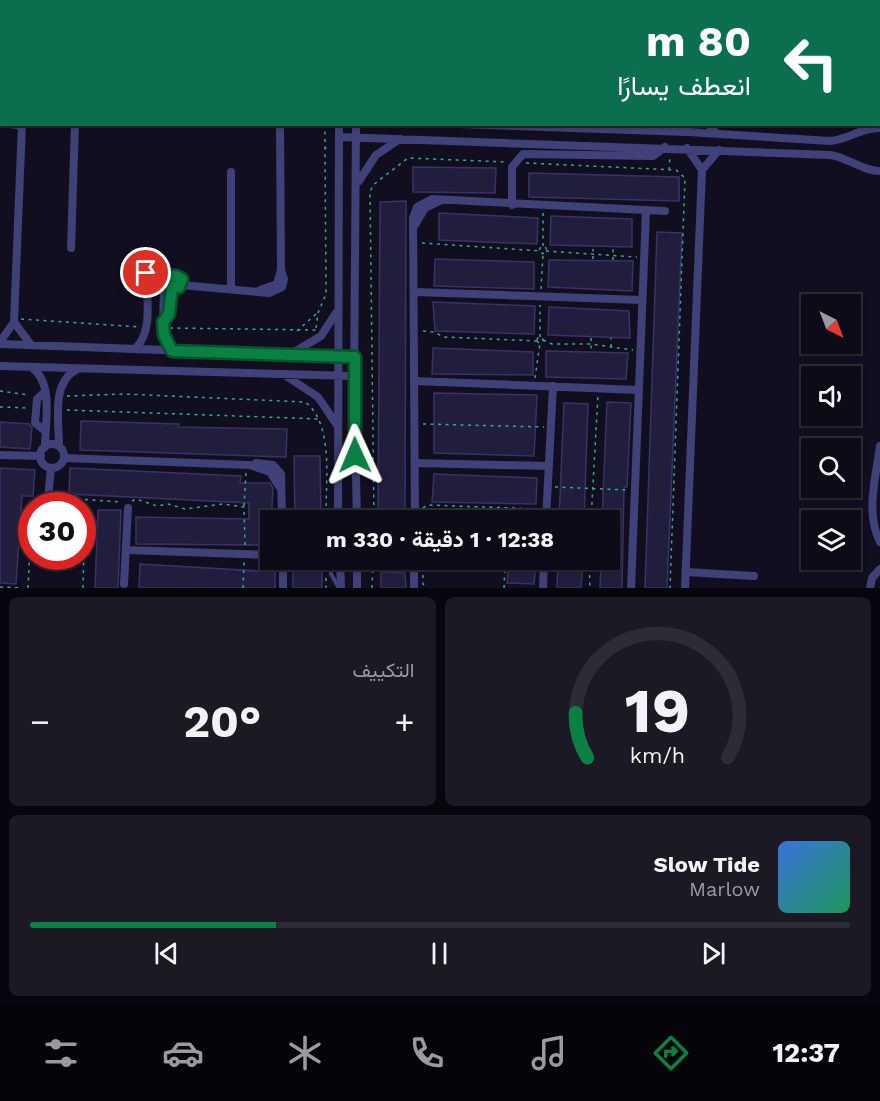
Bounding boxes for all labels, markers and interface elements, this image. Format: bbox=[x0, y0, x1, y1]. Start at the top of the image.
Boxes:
text: 80 m bbox=[646, 17, 751, 66]
icon: left bbox=[772, 24, 850, 102]
text: انعطف يسارًا bbox=[617, 70, 751, 102]
pin bbox=[120, 247, 171, 298]
icon: arrive bbox=[129, 256, 162, 289]
north arrow bbox=[801, 294, 861, 354]
map controls bbox=[801, 294, 861, 570]
button: sound bbox=[801, 366, 861, 426]
position arrow bbox=[323, 423, 387, 487]
button: search bbox=[801, 438, 861, 498]
speed limit sign: 30 bbox=[18, 492, 96, 570]
button: layers bbox=[801, 510, 861, 570]
text: 12:38 · 1 دقيقة · 330 m bbox=[326, 527, 554, 552]
text: التكييف bbox=[352, 658, 415, 682]
text: 19 bbox=[625, 674, 690, 747]
text: 20° bbox=[183, 695, 261, 748]
text: − bbox=[30, 702, 50, 741]
text: + bbox=[395, 702, 414, 741]
text: km/h bbox=[630, 744, 685, 769]
text: Slow Tide bbox=[653, 852, 760, 877]
text: Marlow bbox=[689, 877, 760, 901]
icon: previous bbox=[150, 937, 183, 970]
icon: pause bbox=[423, 937, 456, 970]
icon: next bbox=[697, 937, 730, 970]
icon: filters bbox=[40, 1032, 82, 1074]
icon: car bbox=[162, 1032, 204, 1074]
icon: climate bbox=[284, 1032, 326, 1074]
icon: phone bbox=[406, 1032, 448, 1074]
icon: music bbox=[528, 1032, 570, 1074]
icon: directions bbox=[650, 1032, 692, 1074]
text: 12:37 bbox=[772, 1037, 840, 1069]

